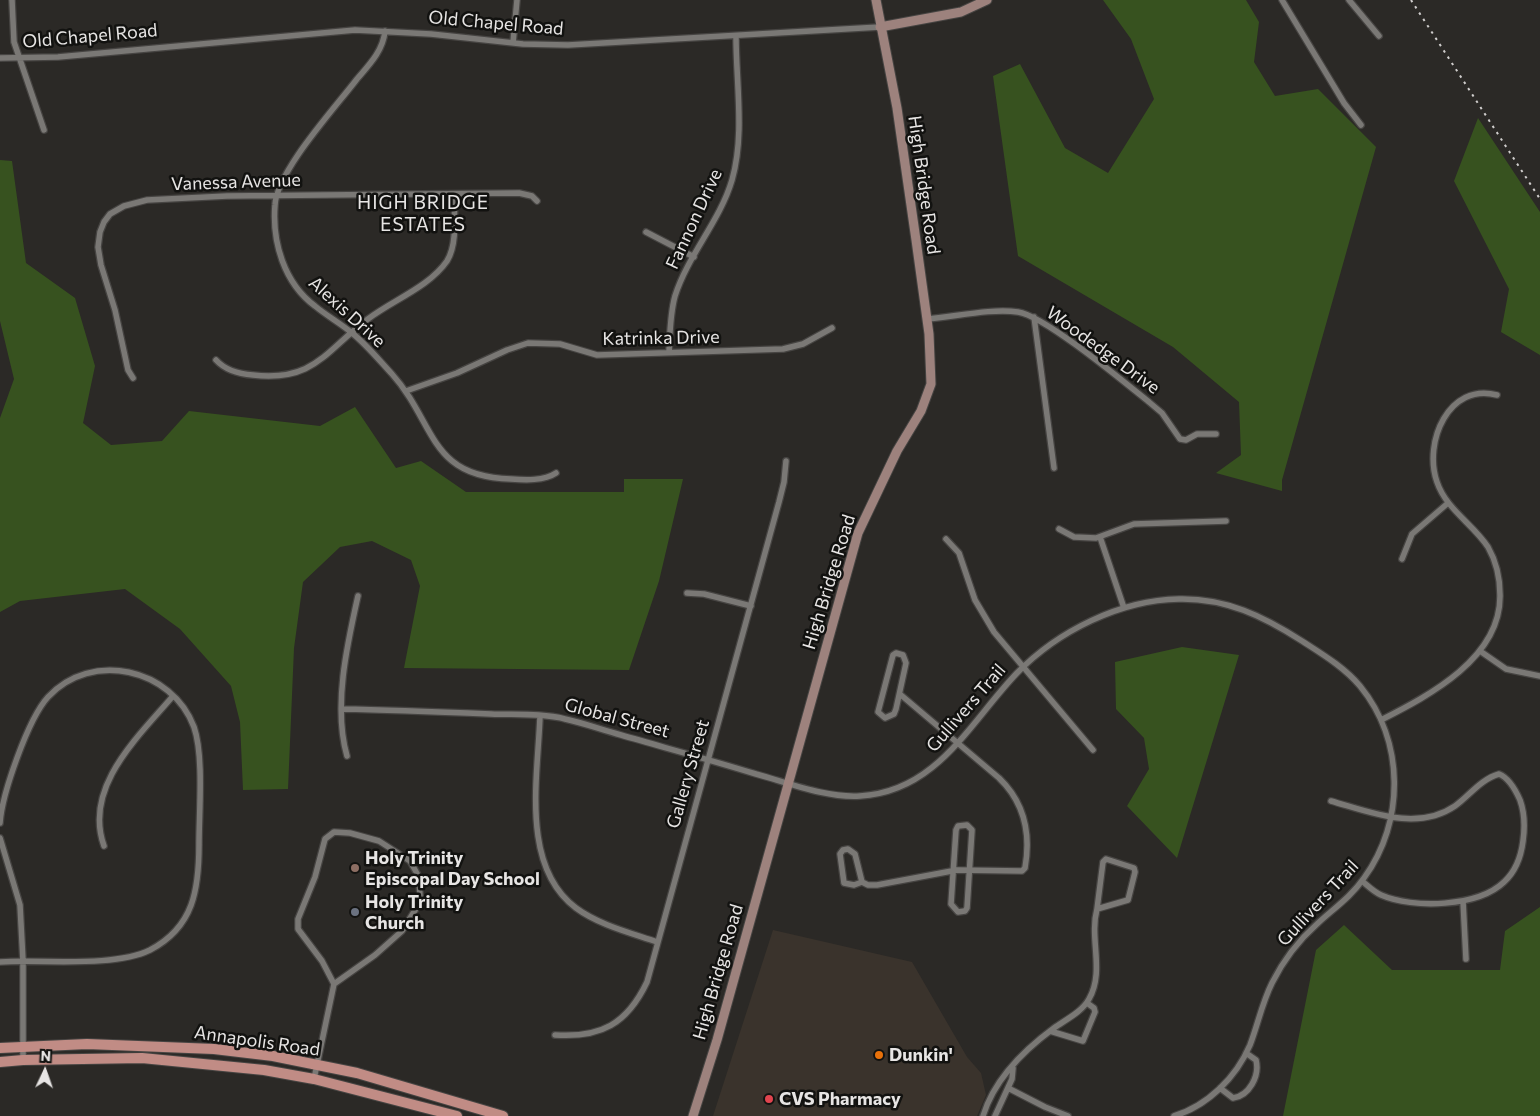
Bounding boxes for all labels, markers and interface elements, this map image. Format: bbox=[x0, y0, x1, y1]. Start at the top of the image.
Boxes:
street label: Old Chapel Road bbox=[428, 6, 564, 40]
street label: Old Chapel Road bbox=[22, 19, 158, 53]
street label: High Bridge Road bbox=[904, 114, 944, 256]
street label: Fannon Drive bbox=[661, 165, 727, 273]
street label: Vanessa Avenue bbox=[171, 169, 301, 195]
district label: HIGH BRIDGE ESTATES bbox=[356, 192, 490, 236]
street label: Alexis Drive bbox=[304, 272, 390, 352]
street label: Woodedge Drive bbox=[1042, 302, 1164, 398]
street label: Katrinka Drive bbox=[602, 326, 720, 350]
street label: High Bridge Road bbox=[798, 512, 860, 652]
street label: Gullivers Trail bbox=[922, 660, 1010, 756]
street label: Global Street bbox=[562, 694, 672, 742]
street label: Gallery Street bbox=[662, 717, 714, 831]
place label: Holy Trinity Episcopal Day School bbox=[365, 847, 540, 890]
street label: Gullivers Trail bbox=[1273, 856, 1363, 950]
marker: Holy Trinity Episcopal Day School bbox=[349, 862, 361, 874]
place label: Holy Trinity Church bbox=[365, 891, 463, 934]
street label: High Bridge Road bbox=[688, 902, 748, 1042]
marker: Holy Trinity Church bbox=[349, 906, 361, 918]
street label: Annapolis Road bbox=[193, 1021, 321, 1061]
place label: Dunkin' bbox=[889, 1044, 953, 1066]
north arrow bbox=[20, 1046, 70, 1096]
text: N bbox=[40, 1047, 51, 1064]
marker: Dunkin' bbox=[873, 1049, 885, 1061]
place label: CVS Pharmacy bbox=[779, 1088, 901, 1110]
marker: CVS Pharmacy bbox=[763, 1093, 775, 1105]

